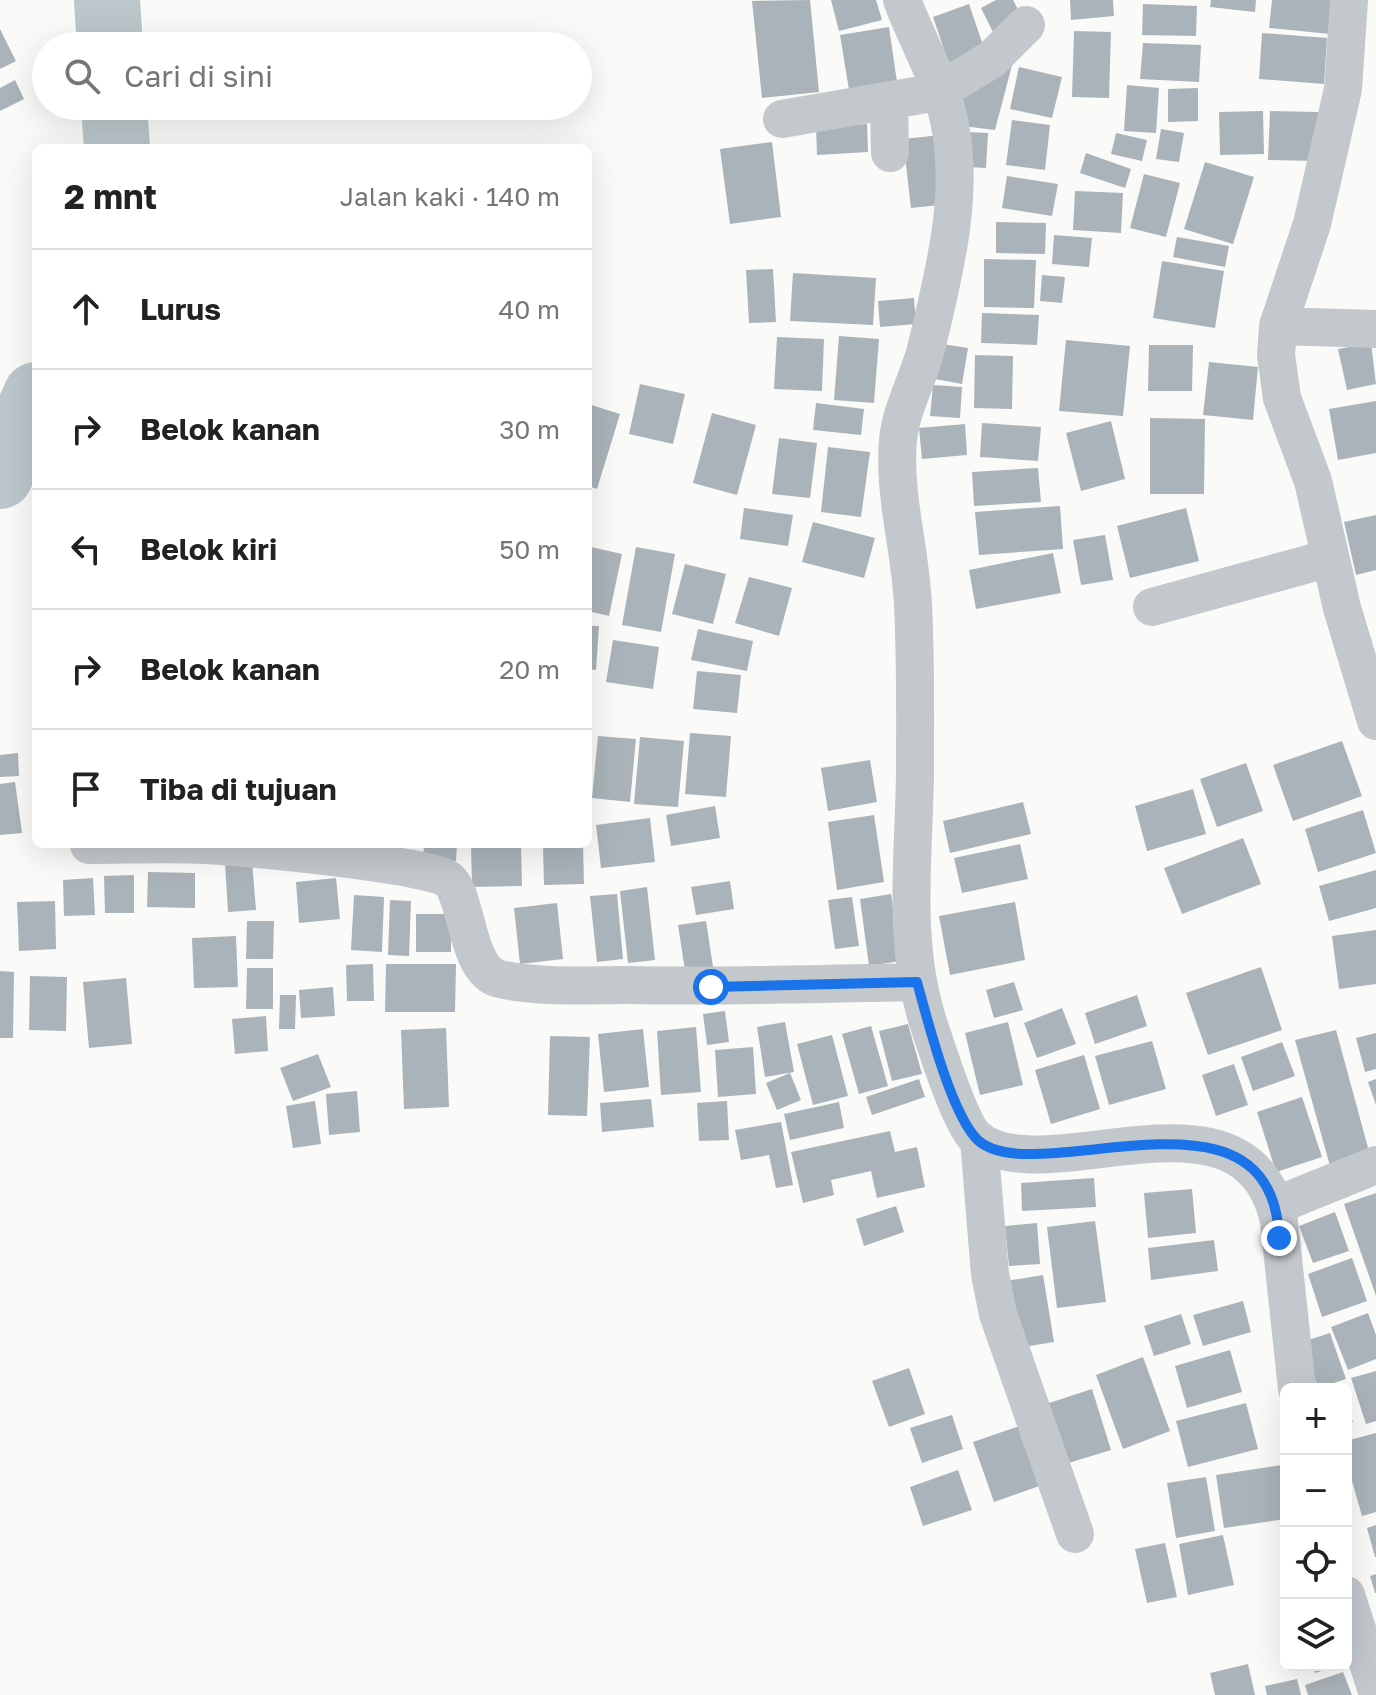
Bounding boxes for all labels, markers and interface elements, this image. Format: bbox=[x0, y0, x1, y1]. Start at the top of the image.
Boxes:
search box bbox=[32, 32, 592, 120]
icon: search bbox=[60, 54, 104, 98]
text: Cari di sini bbox=[124, 58, 273, 94]
text: 2 mnt bbox=[64, 176, 157, 216]
text: Jalan kaki · 140 m bbox=[340, 181, 560, 212]
icon: ahead bbox=[64, 287, 108, 331]
text: Lurus bbox=[140, 291, 221, 327]
text: 40 m bbox=[499, 294, 560, 325]
icon: right bbox=[64, 407, 108, 451]
text: Belok kanan bbox=[140, 411, 320, 447]
text: 30 m bbox=[499, 414, 560, 445]
icon: left bbox=[64, 527, 108, 571]
text: Belok kiri bbox=[140, 531, 277, 567]
text: 50 m bbox=[499, 534, 560, 565]
icon: right bbox=[64, 647, 108, 691]
text: Belok kanan bbox=[140, 651, 320, 687]
text: 20 m bbox=[499, 654, 560, 685]
icon: arrive bbox=[64, 767, 108, 811]
text: Tiba di tujuan bbox=[140, 771, 337, 807]
route start bbox=[693, 969, 729, 1005]
route end bbox=[1261, 1220, 1297, 1256]
map controls bbox=[1280, 1383, 1352, 1671]
button: + bbox=[1280, 1383, 1352, 1455]
button: − bbox=[1280, 1455, 1352, 1527]
button: locate bbox=[1280, 1527, 1352, 1599]
button: layers bbox=[1280, 1599, 1352, 1671]

